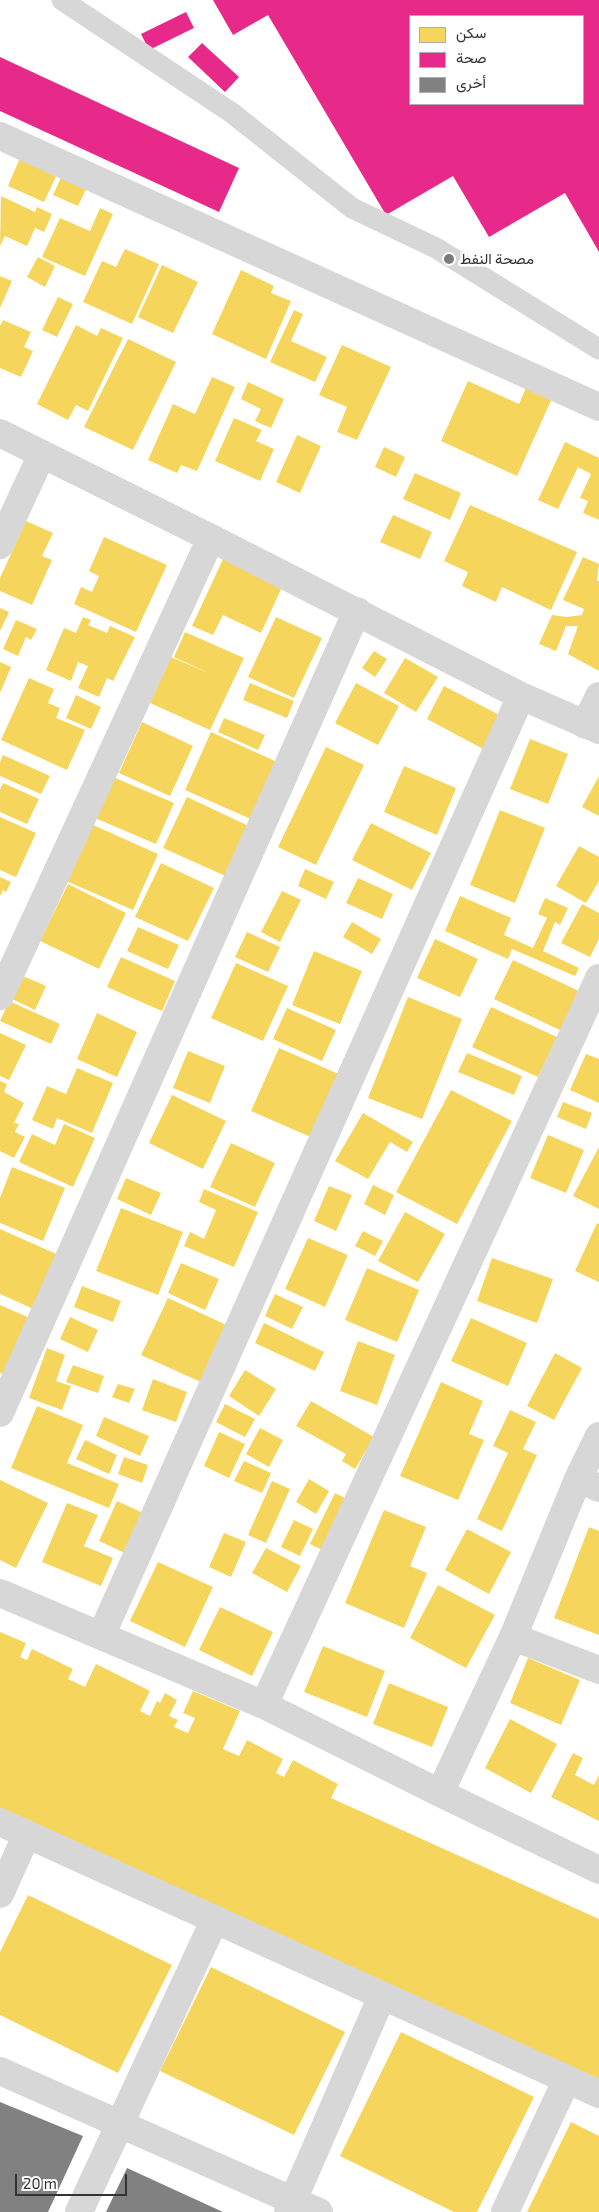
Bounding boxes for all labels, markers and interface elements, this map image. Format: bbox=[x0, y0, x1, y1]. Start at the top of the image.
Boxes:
legend bbox=[409, 15, 584, 105]
text: سكن bbox=[456, 23, 486, 41]
text: صحة bbox=[456, 48, 487, 66]
text: أخرى bbox=[456, 73, 486, 91]
place label: مصحة النفط bbox=[460, 250, 534, 268]
marker: مصحة النفط bbox=[442, 252, 456, 266]
scale bar bbox=[18, 2164, 130, 2196]
text: 20 m bbox=[23, 2174, 57, 2192]

